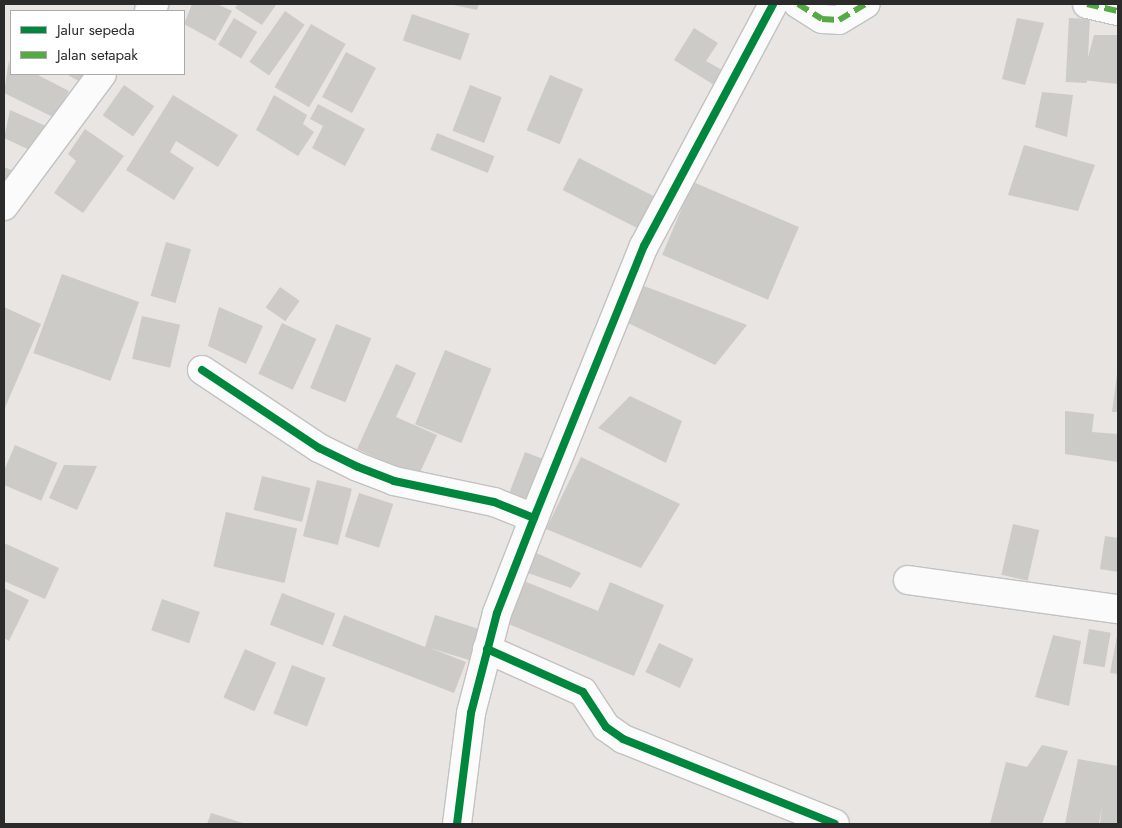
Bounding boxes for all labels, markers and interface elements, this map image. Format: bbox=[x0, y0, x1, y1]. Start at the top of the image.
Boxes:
legend bbox=[10, 10, 185, 75]
text: Jalur sepeda bbox=[57, 19, 135, 41]
text: Jalan setapak bbox=[57, 44, 138, 66]

